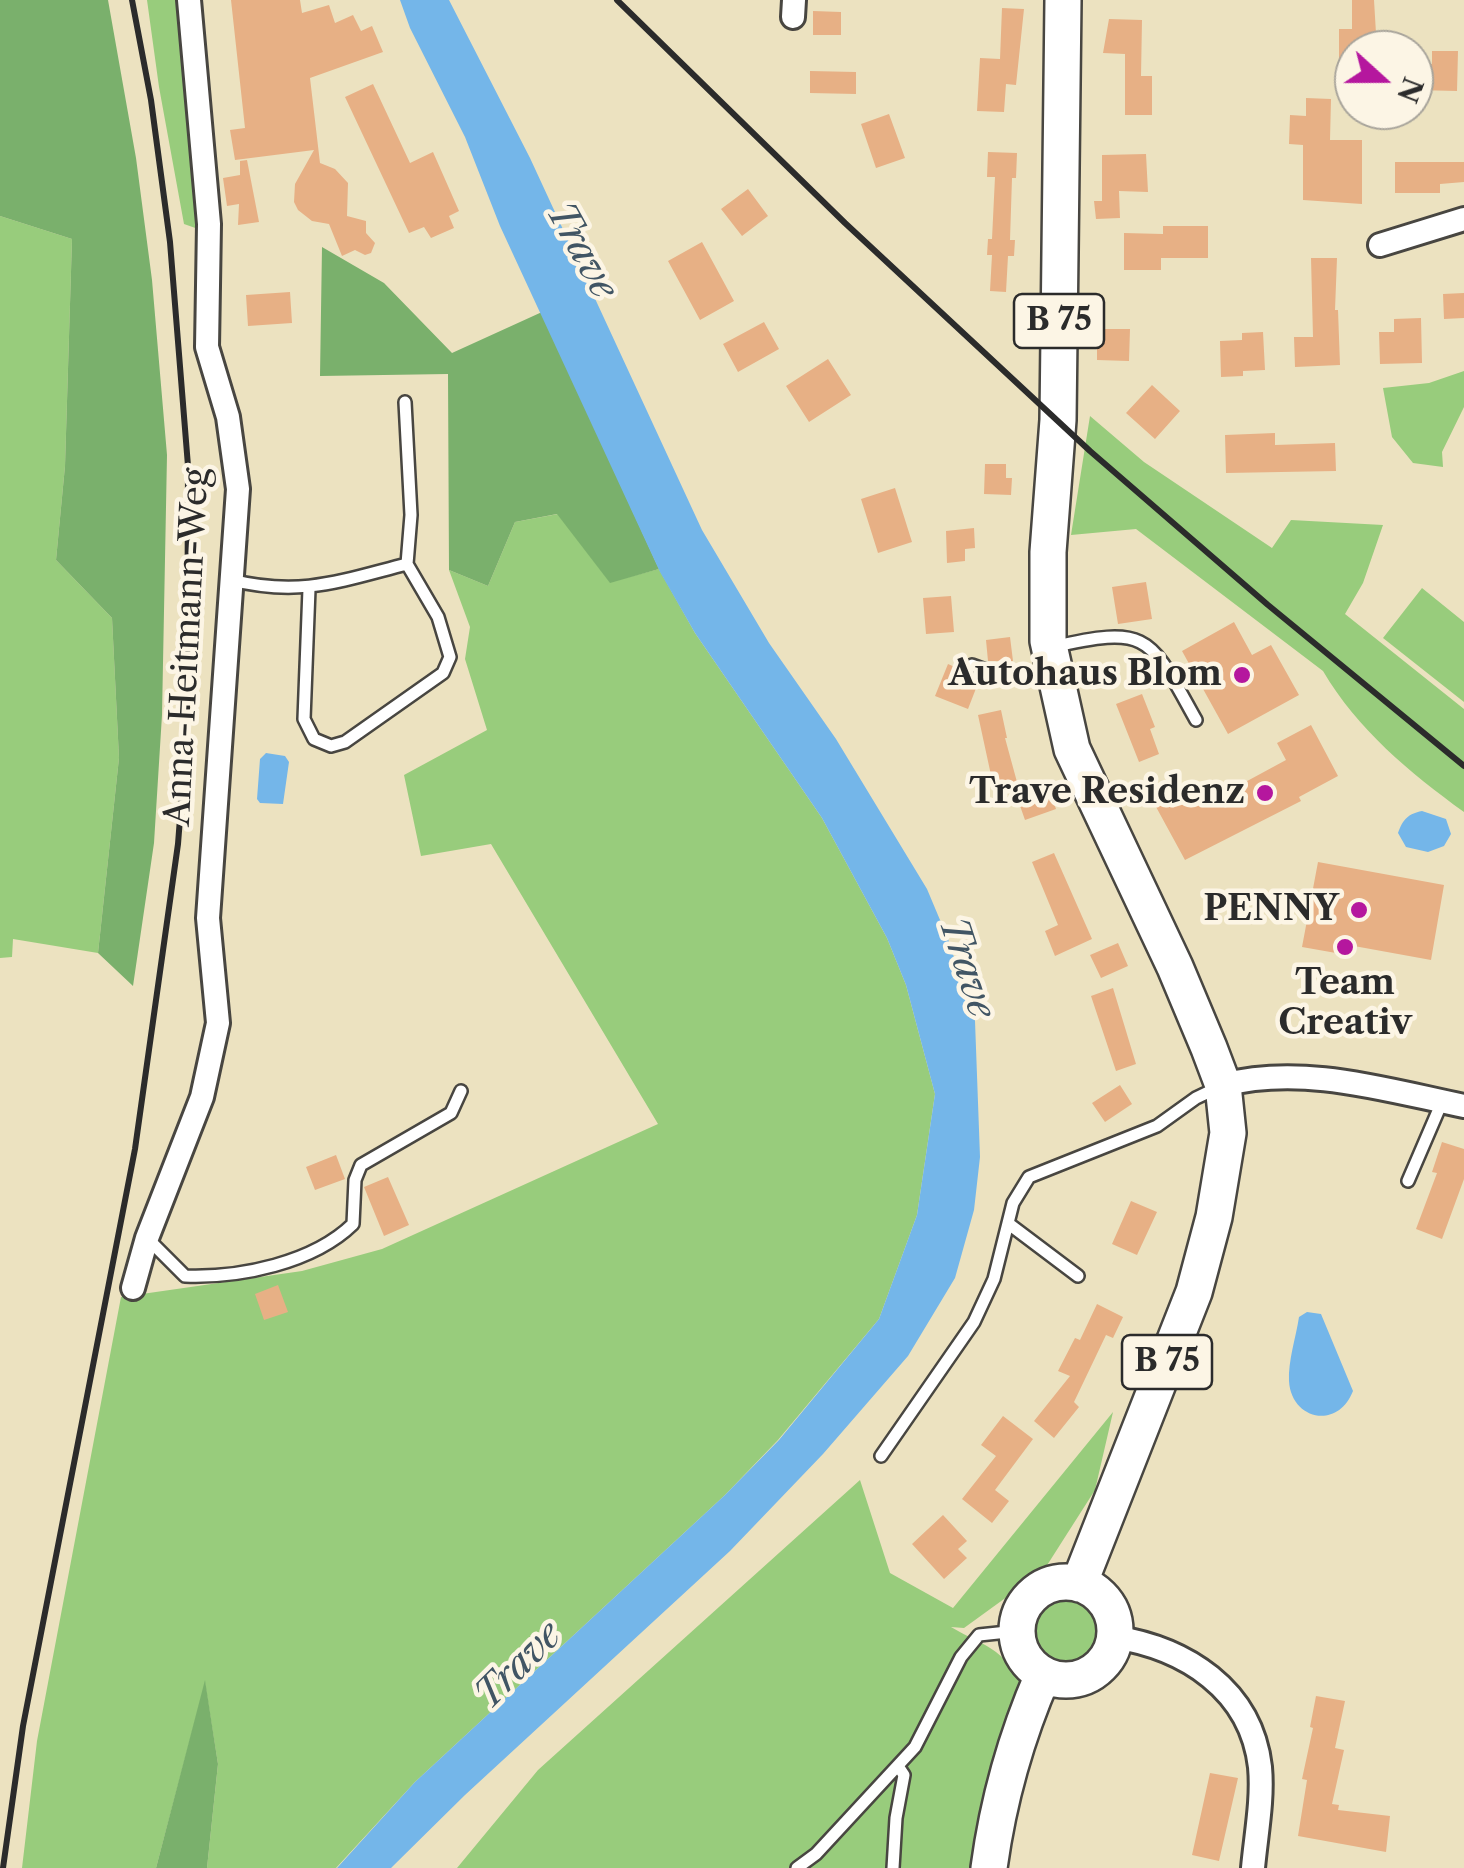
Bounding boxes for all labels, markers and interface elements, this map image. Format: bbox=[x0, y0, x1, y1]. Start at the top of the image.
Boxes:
north arrow bbox=[1334, 30, 1434, 130]
text: N bbox=[1390, 73, 1430, 107]
water label: Trave bbox=[536, 195, 626, 307]
road number: B 75 bbox=[1014, 294, 1104, 348]
street label: Anna-Heitmann-Weg bbox=[158, 467, 218, 827]
place label: Autohaus Blom bbox=[948, 654, 1222, 696]
marker: Autohaus Blom bbox=[1231, 664, 1253, 686]
place label: Trave Residenz bbox=[969, 772, 1245, 814]
marker: Trave Residenz bbox=[1254, 782, 1276, 804]
place label: PENNY bbox=[1203, 889, 1339, 931]
marker: PENNY bbox=[1348, 899, 1370, 921]
water label: Trave bbox=[928, 912, 1004, 1024]
marker: Team Creativ bbox=[1334, 936, 1356, 958]
place label: Team Creativ bbox=[1278, 963, 1412, 1045]
road number: B 75 bbox=[1122, 1335, 1212, 1389]
water label: Trave bbox=[466, 1613, 572, 1719]

